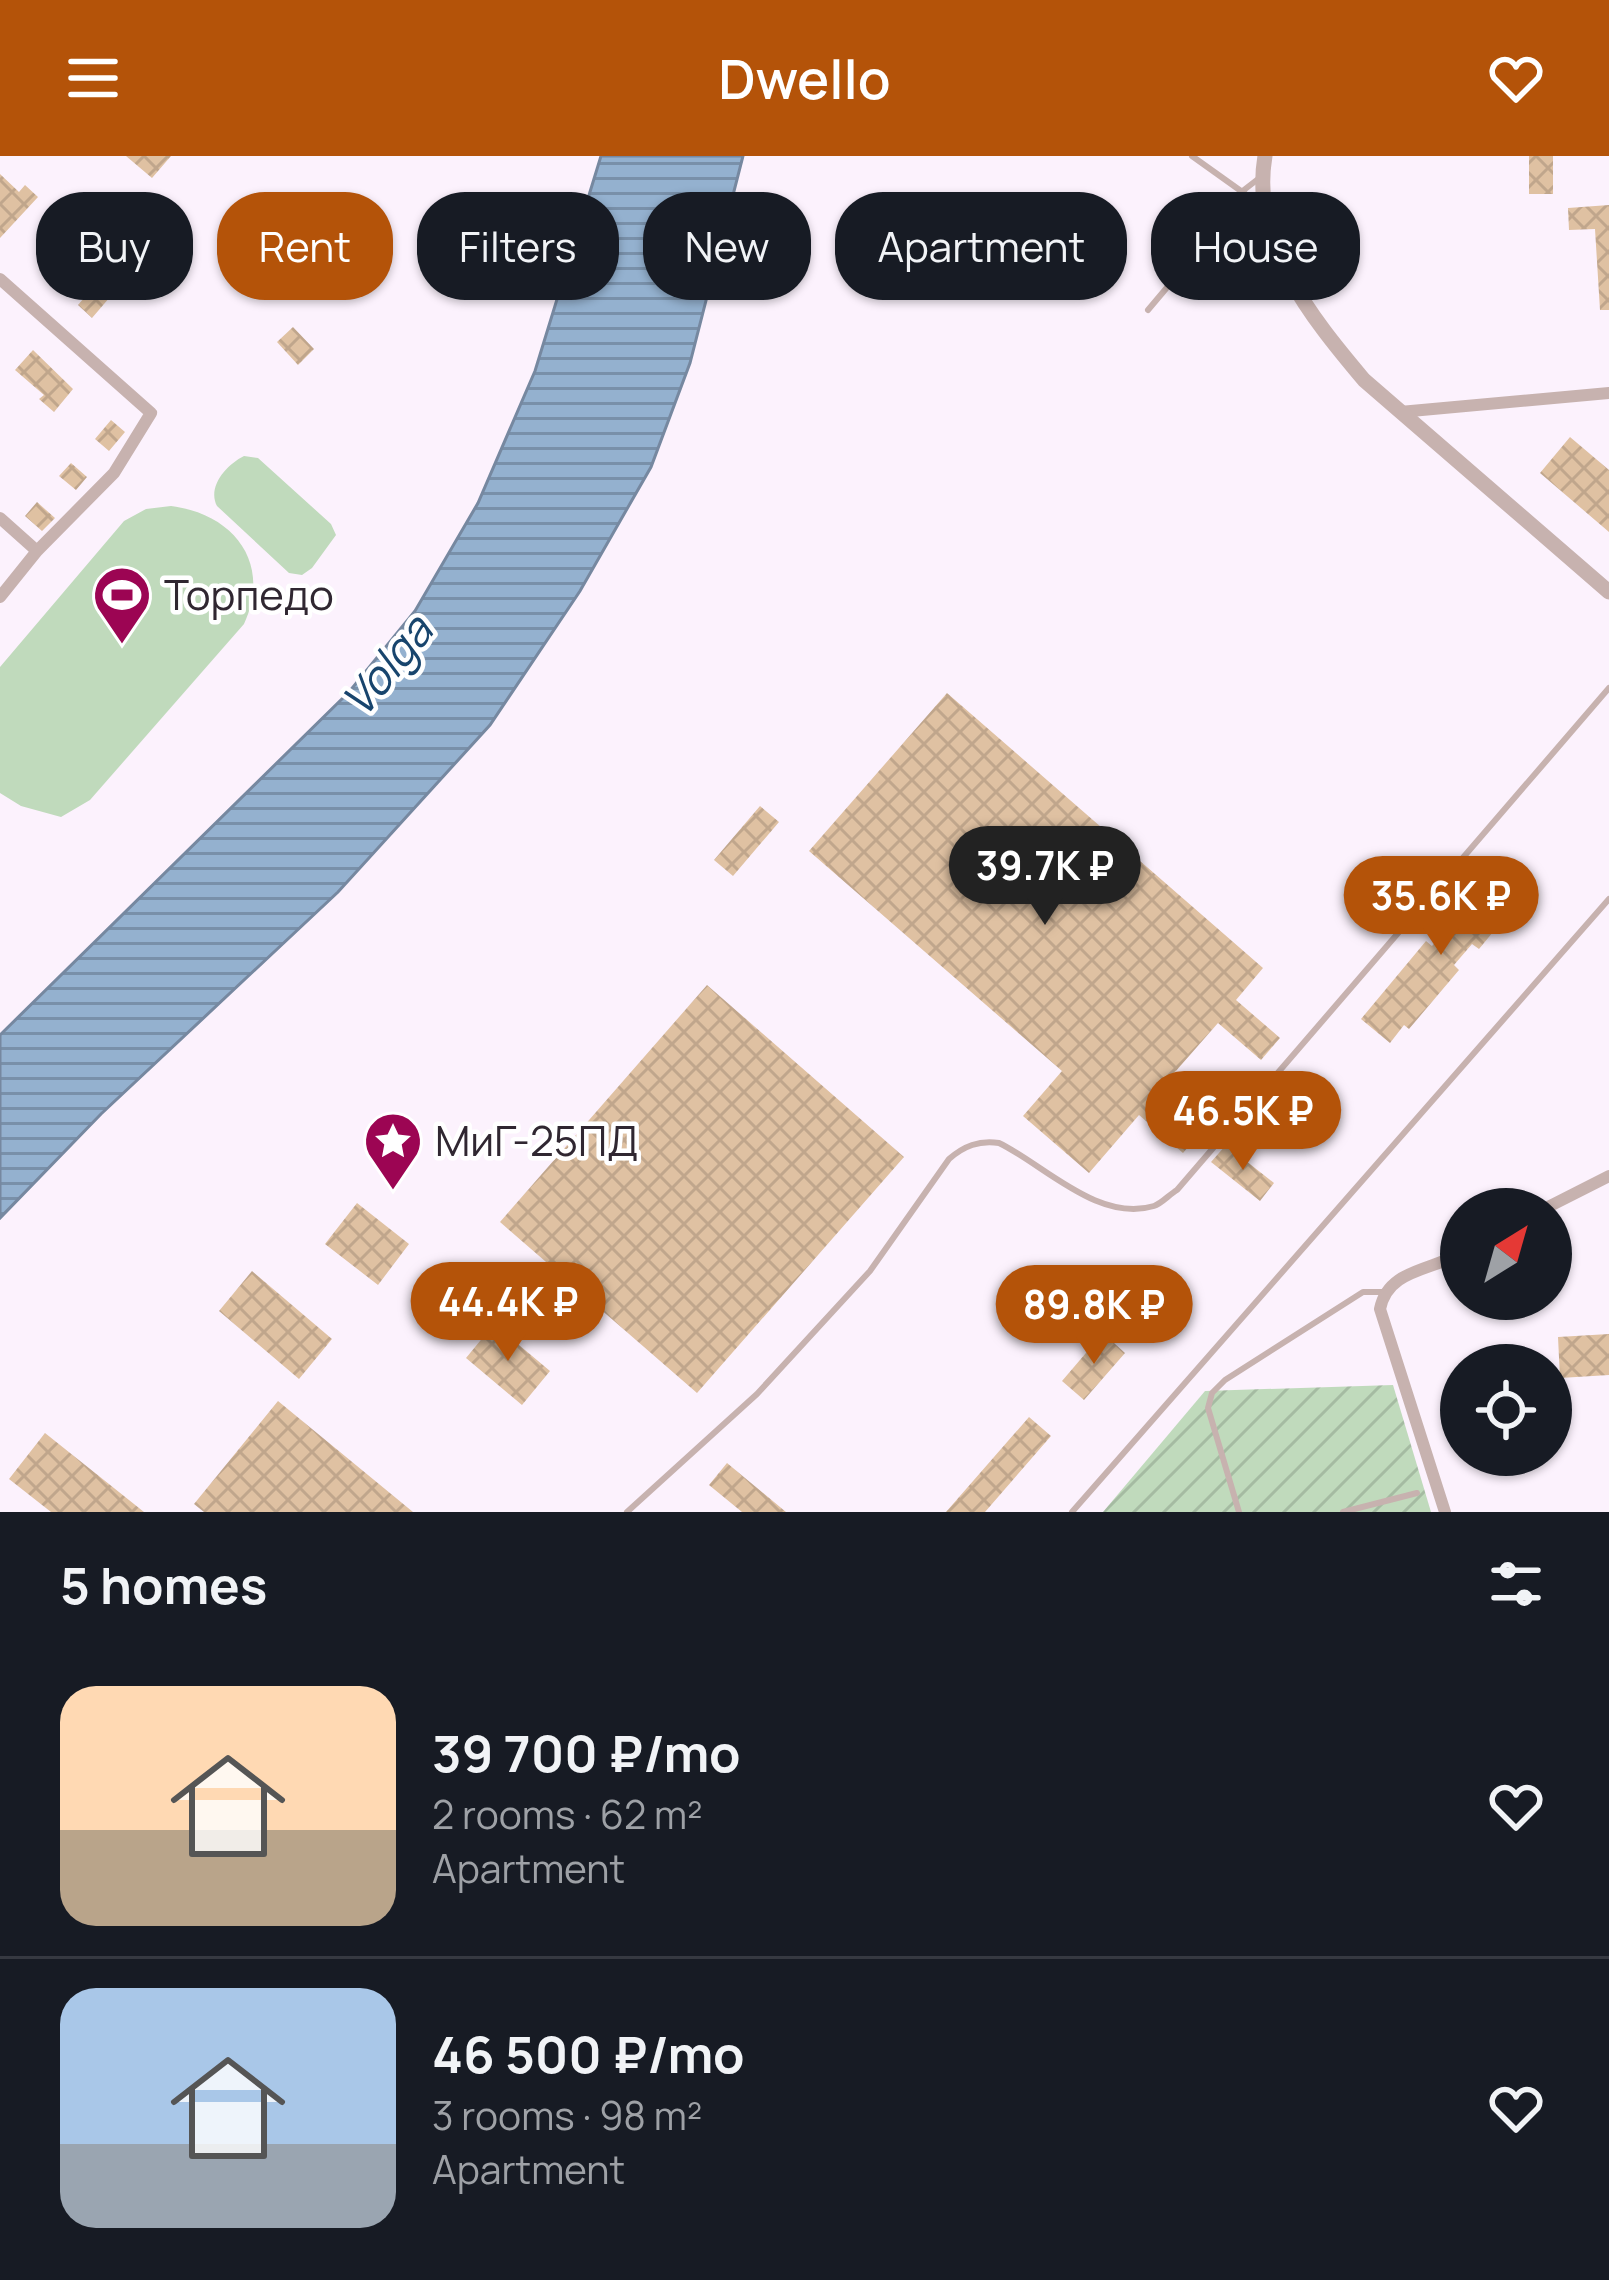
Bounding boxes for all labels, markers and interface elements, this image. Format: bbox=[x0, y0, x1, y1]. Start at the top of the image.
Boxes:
text: Dwello bbox=[718, 41, 891, 115]
icon: menu bbox=[60, 45, 126, 111]
icon: heart bbox=[1483, 45, 1549, 111]
chip: Buy bbox=[36, 192, 193, 300]
chip: Rent bbox=[217, 192, 393, 300]
chip: Filters bbox=[417, 192, 619, 300]
chip: New bbox=[643, 192, 811, 300]
chip: Apartment bbox=[835, 192, 1127, 300]
chip: House bbox=[1151, 192, 1360, 300]
sports icon: Торпедо bbox=[91, 564, 153, 646]
place label: Торпедо bbox=[164, 565, 334, 623]
water label: Volga bbox=[327, 600, 447, 729]
pin: 39.7K ₽ bbox=[934, 826, 1156, 928]
text: 39.7K ₽ bbox=[976, 838, 1114, 892]
pin: 35.6K ₽ bbox=[1330, 856, 1552, 958]
text: 35.6K ₽ bbox=[1371, 868, 1511, 922]
pin: 46.5K ₽ bbox=[1132, 1071, 1354, 1173]
text: 46.5K ₽ bbox=[1172, 1083, 1314, 1137]
place icon: МиГ-25ПД bbox=[362, 1110, 424, 1192]
place label: МиГ-25ПД bbox=[435, 1111, 638, 1169]
north arrow bbox=[1440, 1188, 1572, 1320]
map controls bbox=[1440, 1188, 1572, 1476]
pin: 44.4K ₽ bbox=[397, 1262, 619, 1364]
pin: 89.8K ₽ bbox=[983, 1265, 1205, 1367]
text: 44.4K ₽ bbox=[438, 1274, 578, 1328]
text: 89.8K ₽ bbox=[1023, 1277, 1165, 1331]
button: locate bbox=[1440, 1344, 1572, 1476]
text: 5 homes bbox=[60, 1550, 267, 1619]
icon: filters bbox=[1483, 1551, 1549, 1617]
text: 39 700 ₽/mo bbox=[432, 1718, 741, 1787]
icon: home bbox=[156, 1734, 300, 1878]
icon: heart bbox=[1483, 1773, 1549, 1839]
text: 2 rooms · 62 m² bbox=[432, 1787, 703, 1841]
text: Apartment bbox=[432, 1841, 625, 1895]
text: 46 500 ₽/mo bbox=[432, 2019, 745, 2088]
icon: home bbox=[156, 2036, 300, 2180]
icon: heart bbox=[1483, 2075, 1549, 2141]
text: 3 rooms · 98 m² bbox=[432, 2088, 702, 2142]
text: Apartment bbox=[432, 2142, 625, 2196]

